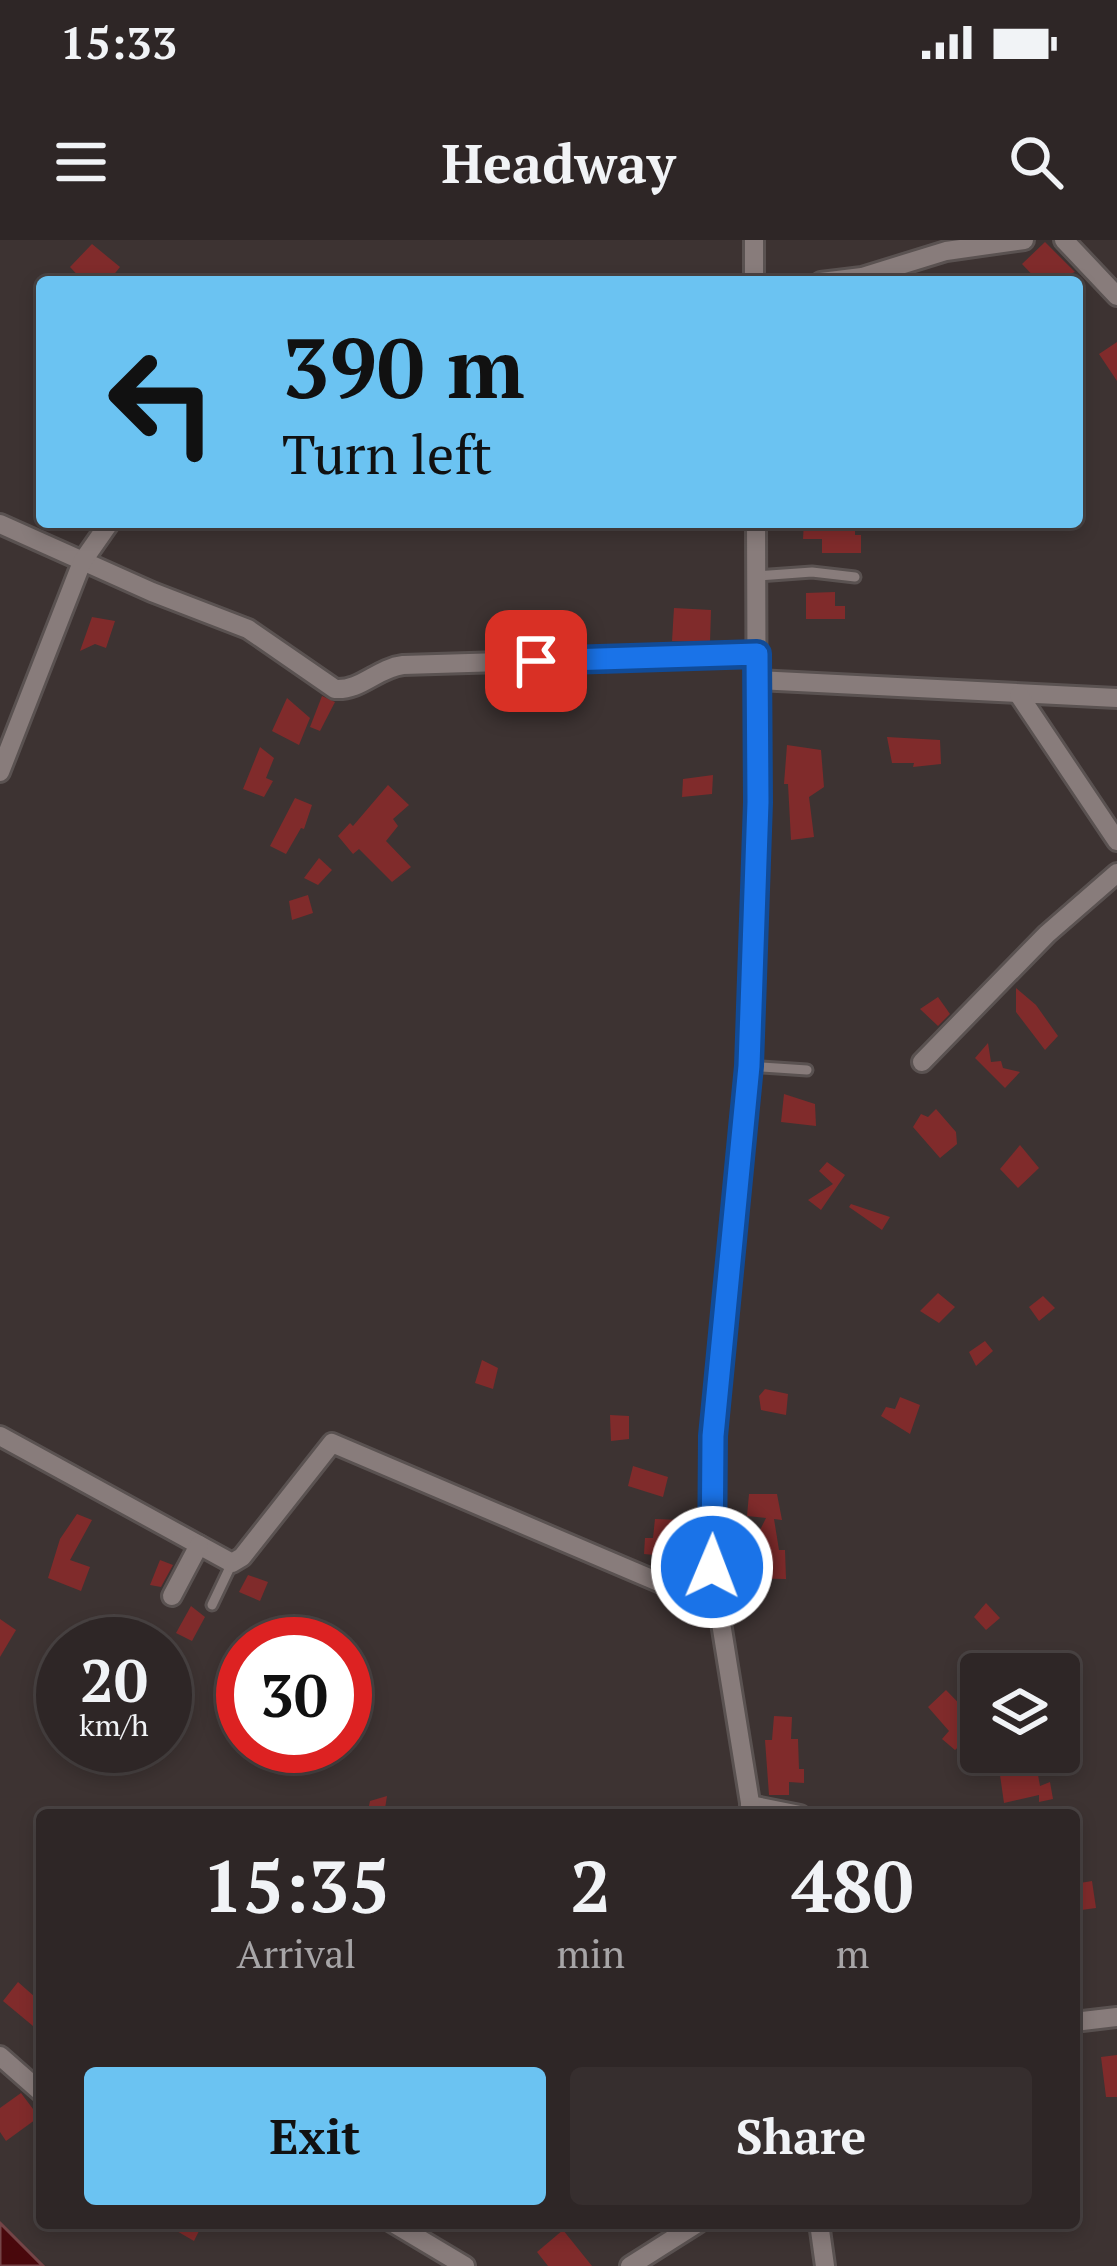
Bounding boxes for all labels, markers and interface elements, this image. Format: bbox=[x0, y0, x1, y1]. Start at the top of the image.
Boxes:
text: 15:33 bbox=[60, 12, 177, 72]
text: Headway bbox=[442, 127, 675, 198]
icon: menu bbox=[48, 129, 114, 195]
icon: search bbox=[1003, 129, 1069, 195]
text: 390 m bbox=[282, 311, 525, 422]
icon: left bbox=[84, 324, 240, 480]
text: Turn left bbox=[282, 418, 492, 489]
pin bbox=[485, 610, 587, 712]
icon: arrive bbox=[503, 628, 569, 694]
position arrow bbox=[649, 1504, 775, 1630]
speed limit sign: 30 bbox=[216, 1617, 372, 1773]
text: 20 bbox=[80, 1640, 148, 1719]
map controls bbox=[960, 1653, 1080, 1773]
button: layers bbox=[960, 1653, 1080, 1773]
text: km/h bbox=[79, 1705, 149, 1745]
text: 15:35 bbox=[202, 1837, 390, 1933]
text: 2 bbox=[570, 1837, 611, 1933]
text: 480 bbox=[791, 1837, 913, 1933]
text: Arrival bbox=[236, 1927, 356, 1979]
text: min bbox=[556, 1927, 625, 1979]
text: m bbox=[836, 1927, 869, 1979]
button: Exit bbox=[84, 2067, 546, 2205]
button: Share bbox=[570, 2067, 1032, 2205]

